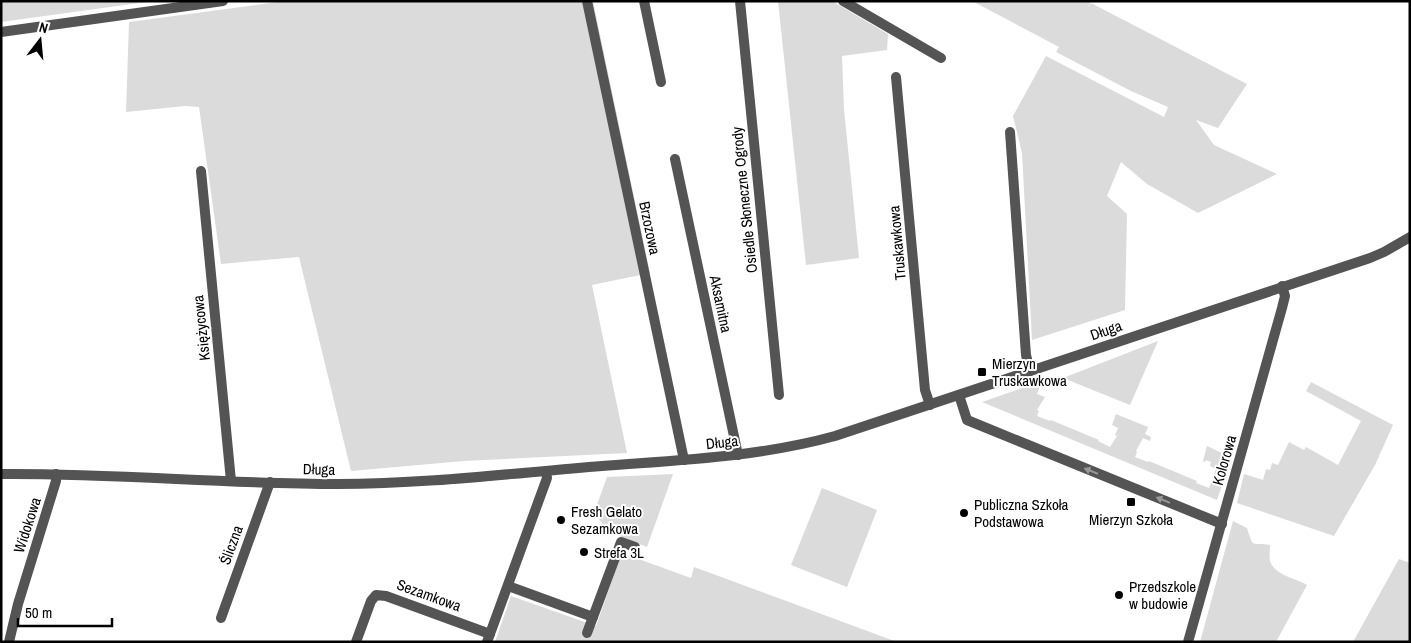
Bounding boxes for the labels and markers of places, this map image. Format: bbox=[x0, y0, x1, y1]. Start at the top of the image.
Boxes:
place label: Mierzyn Truskawkowa bbox=[992, 353, 1067, 391]
marker: Mierzyn Truskawkowa bbox=[976, 366, 988, 378]
place label: Publiczna Szkoła Podstawowa bbox=[974, 494, 1069, 532]
marker: Mierzyn Szkoła bbox=[1125, 496, 1137, 508]
place label: Fresh Gelato Sezamkowa bbox=[571, 501, 642, 539]
marker: Publiczna Szkoła Podstawowa bbox=[958, 507, 970, 519]
place label: Mierzyn Szkoła bbox=[1089, 509, 1173, 530]
marker: Fresh Gelato Sezamkowa bbox=[555, 514, 567, 526]
place label: Strefa 3L bbox=[594, 542, 644, 563]
marker: Strefa 3L bbox=[578, 546, 590, 558]
place label: Przedszkole w budowie bbox=[1129, 576, 1196, 614]
marker: Przedszkole w budowie bbox=[1113, 589, 1125, 601]

